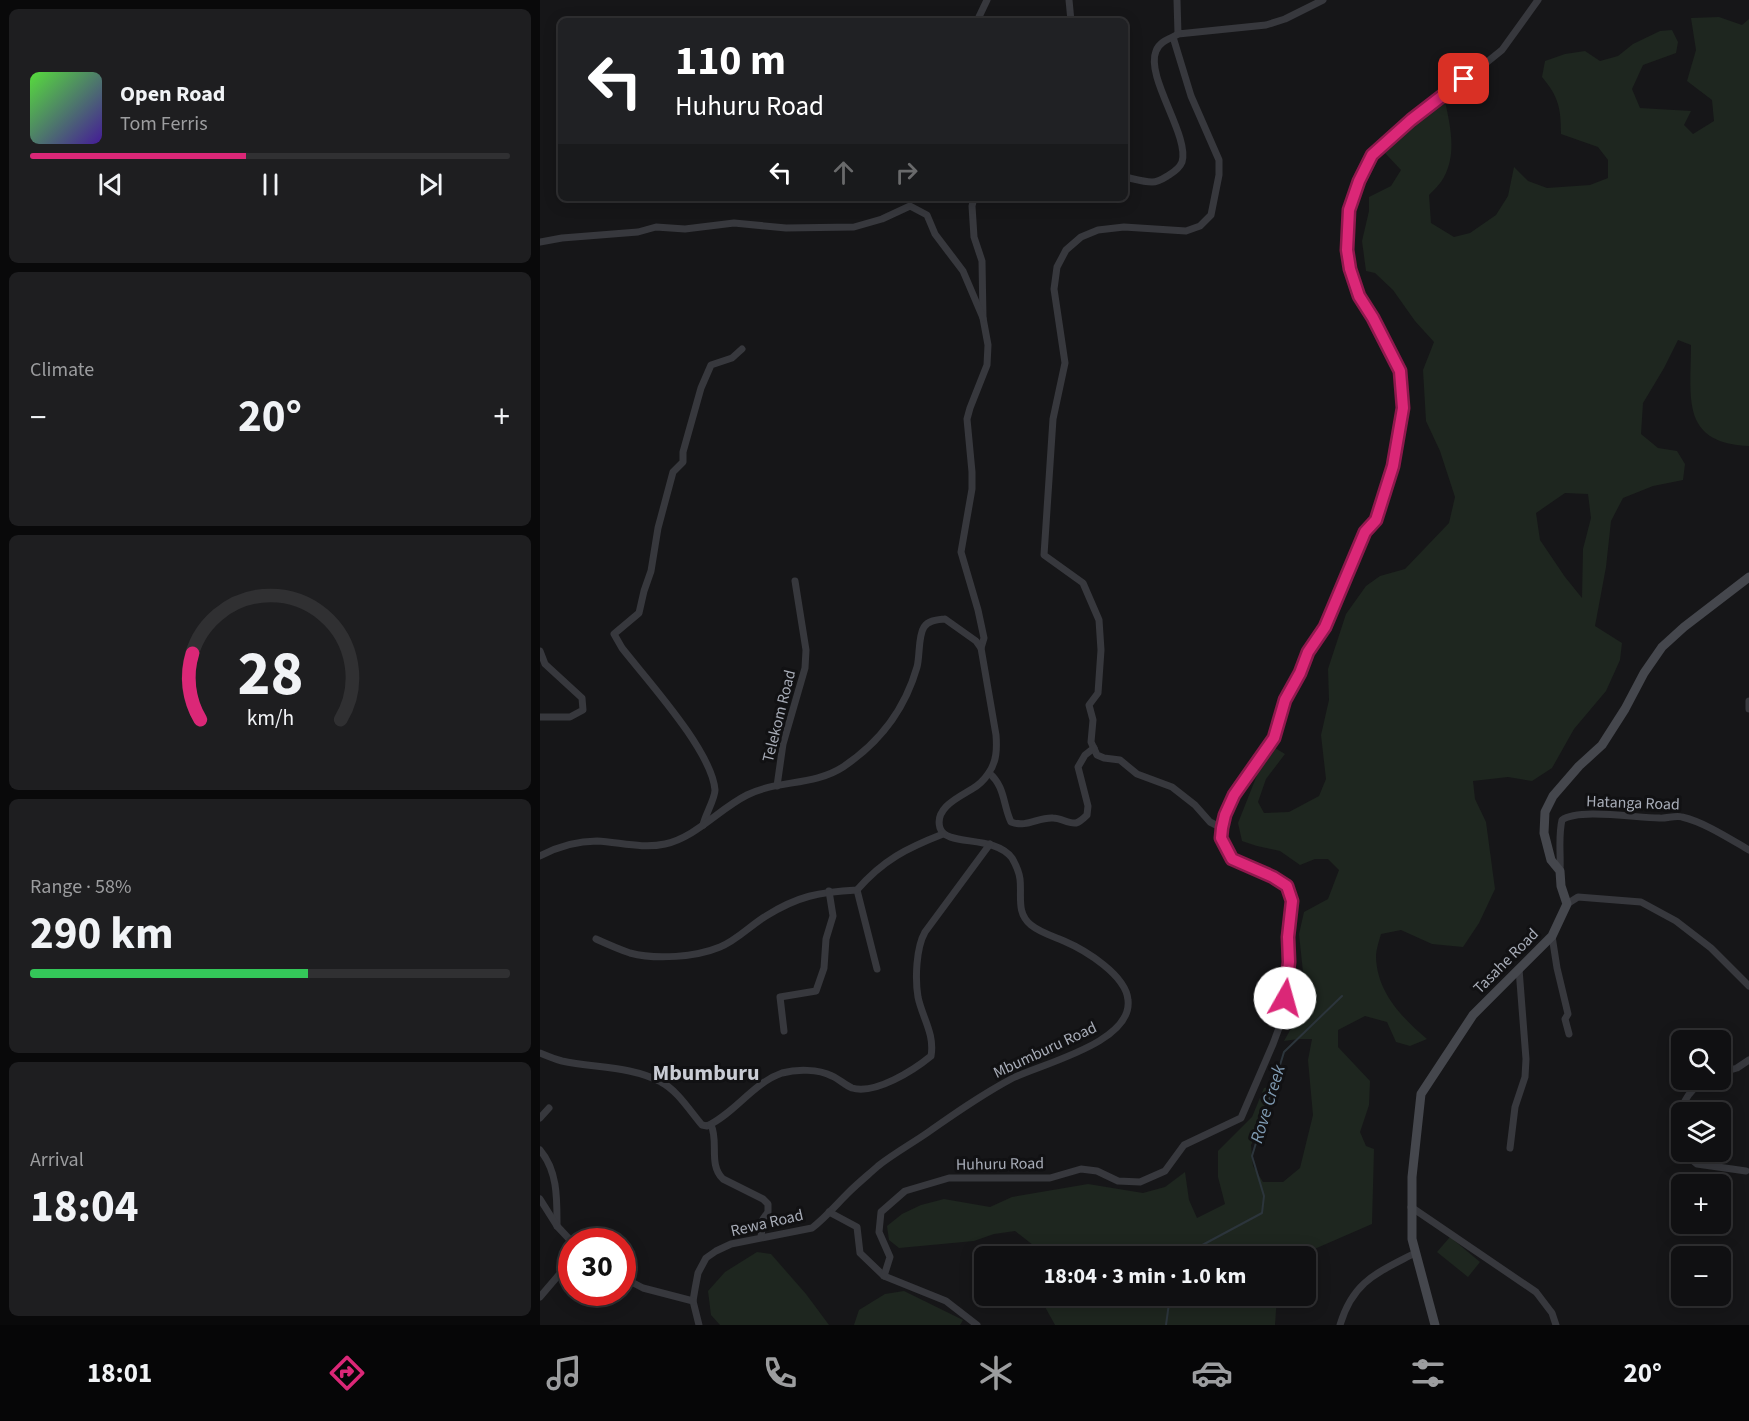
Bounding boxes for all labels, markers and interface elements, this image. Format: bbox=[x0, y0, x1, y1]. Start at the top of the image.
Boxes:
text: 110 m bbox=[675, 31, 786, 91]
icon: left bbox=[576, 42, 654, 120]
pin bbox=[1438, 53, 1489, 104]
icon: arrive bbox=[1447, 62, 1480, 95]
text: Open Road bbox=[120, 78, 225, 110]
text: Huhuru Road bbox=[675, 87, 824, 126]
text: Tom Ferris bbox=[120, 110, 208, 138]
icon: left bbox=[764, 156, 797, 189]
icon: ahead bbox=[827, 156, 860, 189]
icon: right bbox=[890, 156, 923, 189]
icon: previous bbox=[94, 168, 127, 201]
icon: pause bbox=[254, 168, 287, 201]
icon: next bbox=[414, 168, 447, 201]
text: Climate bbox=[30, 356, 94, 384]
text: 20° bbox=[238, 385, 302, 449]
text: − bbox=[30, 394, 46, 441]
text: + bbox=[494, 394, 510, 441]
text: 28 bbox=[237, 630, 303, 719]
street label: Telekom Road bbox=[757, 667, 801, 765]
text: km/h bbox=[246, 703, 294, 734]
street label: Hatanga Road bbox=[1586, 790, 1680, 816]
text: Range · 58% bbox=[30, 873, 131, 901]
text: 290 km bbox=[30, 902, 174, 966]
street label: Tasahe Road bbox=[1468, 923, 1544, 999]
position arrow bbox=[1253, 966, 1317, 1030]
street label: Mbumburu Road bbox=[990, 1016, 1100, 1084]
map controls bbox=[1671, 1030, 1731, 1306]
button: search bbox=[1671, 1030, 1731, 1090]
district label: Mbumburu bbox=[652, 1057, 760, 1089]
water label: Rove Creek bbox=[1244, 1061, 1292, 1146]
button: layers bbox=[1671, 1102, 1731, 1162]
text: Arrival bbox=[30, 1146, 84, 1174]
street label: Huhuru Road bbox=[956, 1152, 1044, 1176]
button: + bbox=[1671, 1174, 1731, 1234]
text: 18:04 bbox=[30, 1175, 139, 1239]
street label: Rewa Road bbox=[729, 1204, 805, 1242]
speed limit sign: 30 bbox=[558, 1228, 636, 1306]
button: − bbox=[1671, 1246, 1731, 1306]
text: 18:04 · 3 min · 1.0 km bbox=[1044, 1260, 1246, 1292]
icon: directions bbox=[326, 1352, 368, 1394]
icon: music bbox=[543, 1352, 585, 1394]
icon: phone bbox=[759, 1352, 801, 1394]
icon: climate bbox=[975, 1352, 1017, 1394]
icon: car bbox=[1191, 1352, 1233, 1394]
icon: filters bbox=[1407, 1352, 1449, 1394]
text: 18:01 bbox=[87, 1354, 152, 1393]
text: 20° bbox=[1624, 1354, 1662, 1393]

